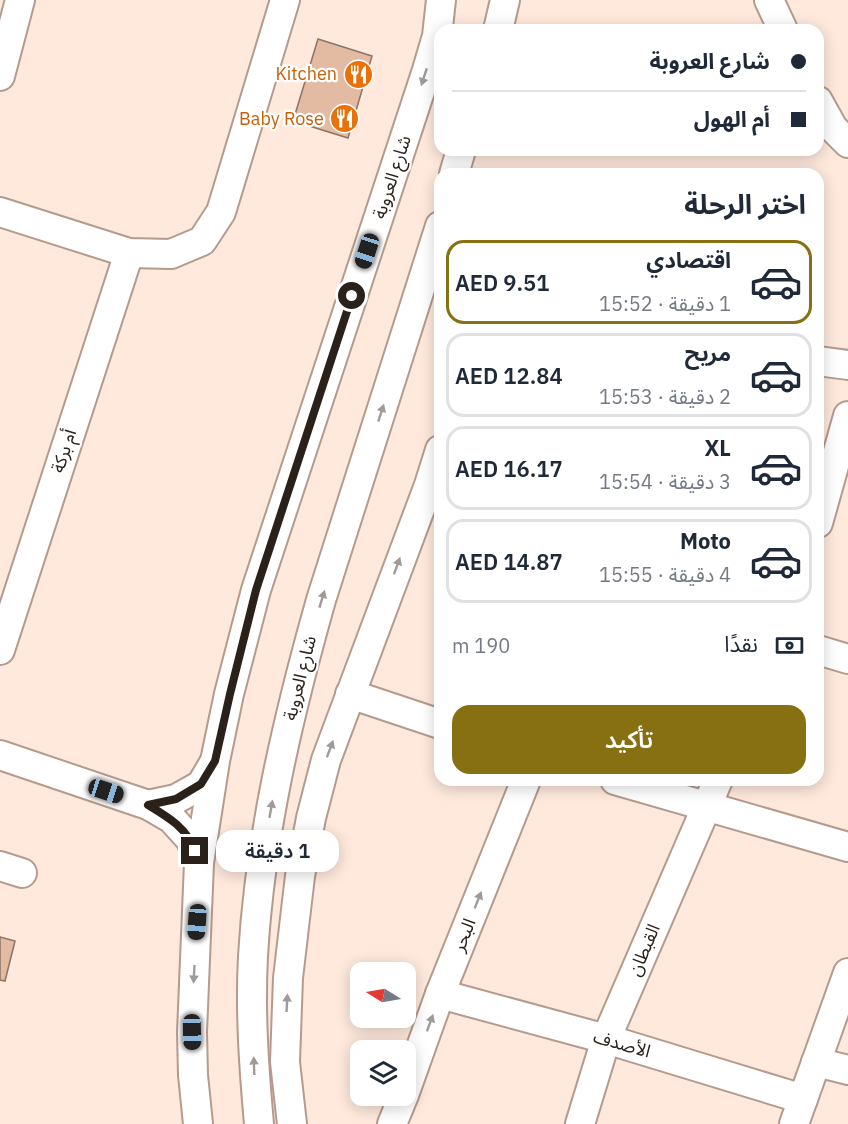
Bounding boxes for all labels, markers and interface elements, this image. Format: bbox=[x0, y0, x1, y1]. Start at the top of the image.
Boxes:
text: شارع العروبة bbox=[650, 46, 770, 75]
restaurant icon: Kitchen bbox=[342, 58, 374, 90]
place label: Kitchen bbox=[275, 62, 337, 85]
one-way arrow bbox=[419, 68, 429, 86]
restaurant icon: Baby Rose bbox=[329, 103, 361, 135]
text: أم الهول bbox=[694, 104, 770, 133]
place label: Baby Rose bbox=[239, 107, 324, 130]
street label: شارع العروبة bbox=[367, 132, 419, 222]
text: اختر الرحلة bbox=[684, 186, 806, 221]
car bbox=[353, 231, 381, 271]
text: اقتصادي bbox=[646, 245, 731, 274]
icon: car bbox=[749, 255, 803, 309]
text: AED 9.51 bbox=[455, 268, 550, 297]
route start bbox=[338, 282, 365, 309]
text: 1 دقيقة · 15:52 bbox=[599, 290, 731, 317]
text: مريح bbox=[685, 338, 731, 367]
icon: car bbox=[749, 348, 803, 402]
text: AED 12.84 bbox=[455, 361, 563, 390]
text: 2 دقيقة · 15:53 bbox=[599, 383, 731, 410]
one-way arrow bbox=[377, 404, 386, 422]
street label: أم بركة bbox=[46, 426, 84, 477]
text: XL bbox=[705, 433, 731, 462]
icon: car bbox=[749, 441, 803, 495]
text: AED 16.17 bbox=[455, 454, 563, 483]
text: 3 دقيقة · 15:54 bbox=[599, 468, 731, 495]
text: Moto bbox=[680, 526, 731, 555]
icon: car bbox=[749, 534, 803, 588]
text: AED 14.87 bbox=[455, 547, 563, 576]
one-way arrow bbox=[393, 557, 403, 575]
text: 4 دقيقة · 15:55 bbox=[599, 561, 731, 588]
one-way arrow bbox=[318, 590, 327, 608]
text: نقدًا bbox=[724, 629, 758, 658]
icon: cash bbox=[773, 629, 806, 662]
text: 190 m bbox=[452, 632, 510, 659]
street label: شارع العروبة bbox=[278, 633, 324, 723]
button: تأكيد bbox=[452, 705, 806, 774]
one-way arrow bbox=[326, 740, 335, 758]
car bbox=[86, 777, 126, 805]
one-way arrow bbox=[267, 799, 276, 818]
callout: 1 دقيقة bbox=[216, 830, 339, 872]
route end bbox=[181, 837, 208, 864]
text: 1 دقيقة bbox=[245, 837, 310, 864]
one-way arrow bbox=[473, 891, 483, 909]
car bbox=[187, 903, 207, 941]
street label: البحر bbox=[446, 915, 481, 956]
street label: القبطان bbox=[622, 920, 665, 979]
north arrow bbox=[350, 962, 416, 1028]
map controls bbox=[350, 962, 416, 1106]
one-way arrow bbox=[189, 965, 198, 984]
one-way arrow bbox=[282, 993, 291, 1012]
car bbox=[183, 1014, 201, 1050]
one-way arrow bbox=[425, 1014, 435, 1032]
street label: الأصدف bbox=[591, 1024, 653, 1063]
button: layers bbox=[350, 1040, 416, 1106]
one-way arrow bbox=[250, 1056, 259, 1075]

